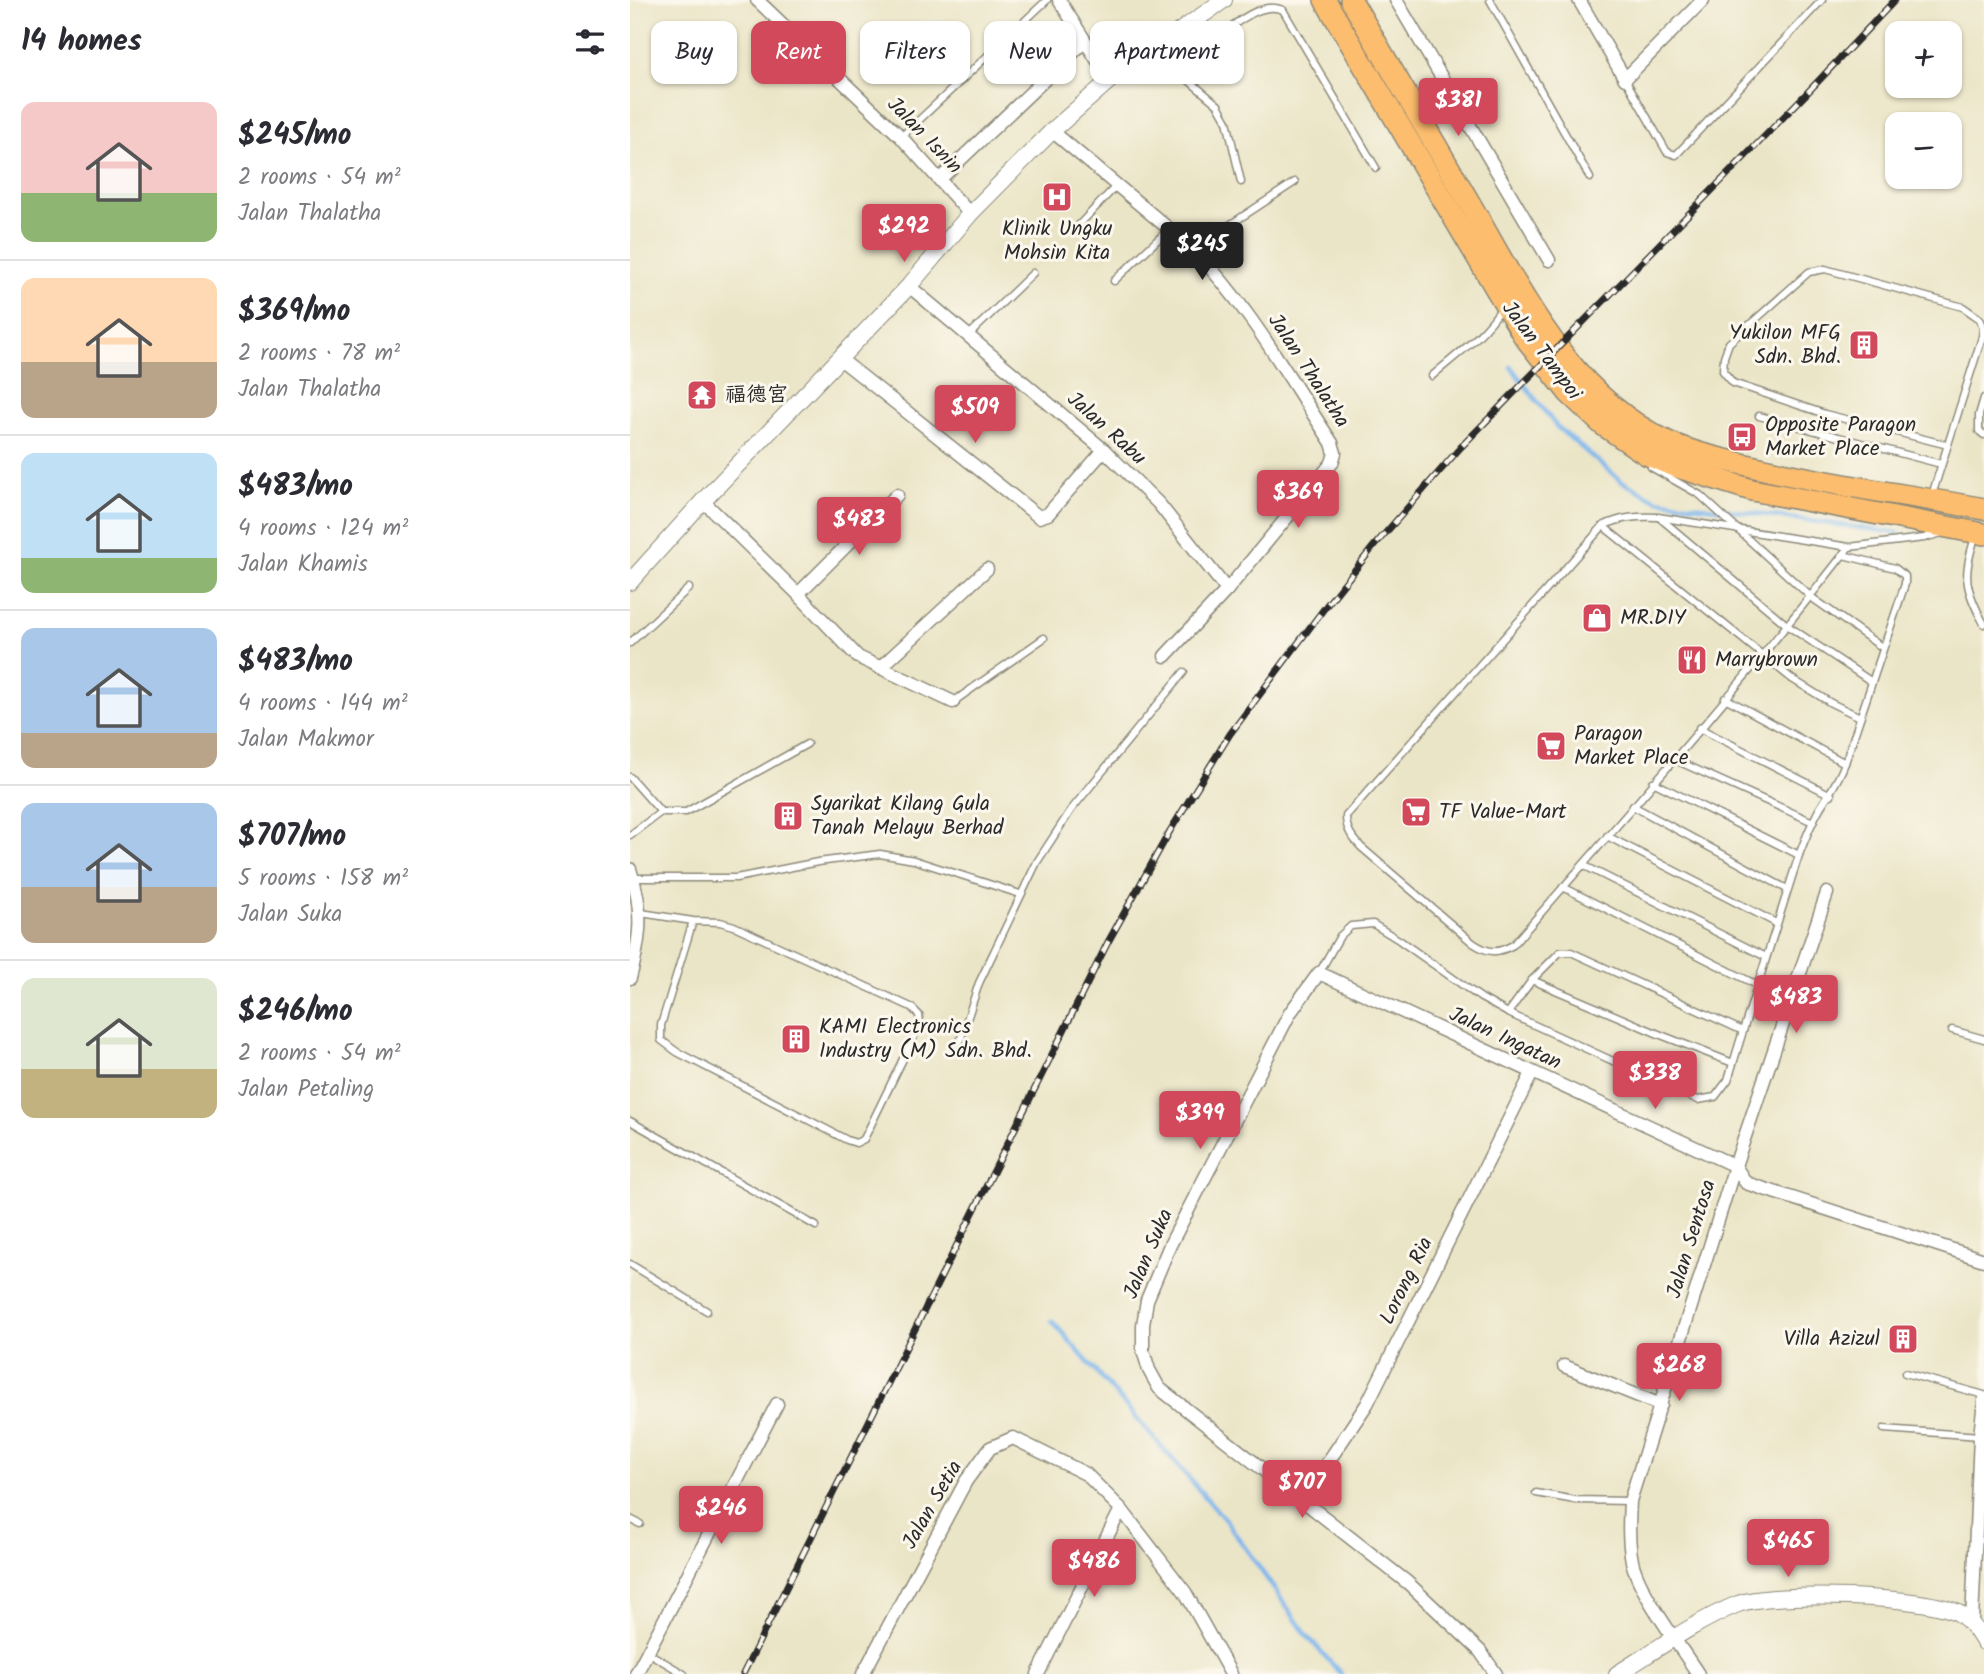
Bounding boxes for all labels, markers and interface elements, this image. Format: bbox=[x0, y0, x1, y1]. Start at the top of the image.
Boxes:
text: 14 homes bbox=[21, 18, 142, 66]
chip: Buy bbox=[651, 21, 737, 84]
chip: Rent bbox=[751, 21, 846, 84]
chip: Filters bbox=[860, 21, 970, 84]
chip: New bbox=[984, 21, 1076, 84]
chip: Apartment bbox=[1090, 21, 1244, 84]
map controls bbox=[1885, 21, 1962, 189]
button: + bbox=[1885, 21, 1962, 98]
icon: filters bbox=[571, 23, 609, 61]
pin: $381 bbox=[1417, 78, 1499, 138]
text: $381 bbox=[1435, 83, 1481, 119]
street label: Jalan Isnin bbox=[878, 90, 970, 182]
text: $245/mo bbox=[238, 112, 352, 160]
button: − bbox=[1885, 112, 1962, 189]
icon: home bbox=[77, 130, 161, 214]
text: 2 rooms · 54 m² bbox=[238, 160, 401, 196]
hospital icon: Klinik Ungku Mohsin Kita bbox=[1040, 180, 1074, 214]
text: Jalan Thalatha bbox=[238, 196, 381, 232]
pin: $292 bbox=[863, 204, 945, 264]
text: $292 bbox=[878, 209, 930, 245]
place label: Klinik Ungku Mohsin Kita bbox=[1002, 213, 1112, 270]
pin: $245 bbox=[1161, 222, 1243, 282]
text: $245 bbox=[1176, 227, 1228, 263]
text: $369/mo bbox=[238, 288, 350, 336]
street label: Jalan Tampoi bbox=[1493, 294, 1590, 408]
icon: home bbox=[77, 306, 161, 390]
street label: Jalan Thalatha bbox=[1259, 307, 1357, 435]
place label: Yukilon MFG Sdn. Bhd. bbox=[1729, 317, 1841, 374]
building icon: Yukilon MFG Sdn. Bhd. bbox=[1847, 328, 1881, 362]
text: 2 rooms · 78 m² bbox=[238, 336, 400, 372]
text: Jalan Thalatha bbox=[238, 372, 381, 408]
temple icon: 福德宫 bbox=[685, 378, 719, 412]
place label: 福德宫 bbox=[725, 379, 788, 412]
street label: Jalan Rabu bbox=[1059, 384, 1153, 474]
pin: $509 bbox=[934, 386, 1016, 445]
text: $509 bbox=[951, 390, 999, 426]
place label: Opposite Paragon Market Place bbox=[1765, 409, 1916, 466]
bus stop icon: Opposite Paragon Market Place bbox=[1725, 420, 1759, 454]
text: $483/mo bbox=[238, 463, 353, 511]
pin: $369 bbox=[1257, 470, 1339, 530]
text: $369 bbox=[1273, 475, 1323, 511]
icon: home bbox=[77, 481, 161, 565]
pin: $483 bbox=[818, 498, 900, 557]
text: $483 bbox=[833, 502, 885, 538]
text: 4 rooms · 124 m² bbox=[238, 511, 408, 547]
text: Jalan Khamis bbox=[238, 547, 368, 583]
shop icon: MR.DIY bbox=[1580, 601, 1614, 635]
place label: MR.DIY bbox=[1620, 602, 1687, 635]
text: $483/mo bbox=[238, 638, 353, 686]
restaurant icon: Marrybrown bbox=[1675, 643, 1709, 677]
place label: Marrybrown bbox=[1715, 644, 1818, 677]
icon: home bbox=[77, 656, 161, 740]
text: 4 rooms · 144 m² bbox=[238, 686, 408, 722]
place label: Paragon Market Place bbox=[1574, 718, 1689, 775]
text: Jalan Makmor bbox=[238, 722, 374, 758]
supermarket icon: Paragon Market Place bbox=[1534, 729, 1568, 763]
place label: Syarikat Kilang Gula Tanah Melayu Berhad bbox=[811, 788, 1004, 845]
supermarket icon: TF Value-Mart bbox=[1399, 795, 1433, 829]
place label: TF Value-Mart bbox=[1439, 796, 1567, 829]
building icon: Syarikat Kilang Gula Tanah Melayu Berhad bbox=[771, 799, 805, 833]
text: $707/mo bbox=[238, 813, 346, 861]
icon: home bbox=[77, 831, 161, 915]
text: 5 rooms · 158 m² bbox=[238, 861, 408, 897]
text: Jalan Suka bbox=[238, 897, 342, 933]
pin: $483 bbox=[1755, 976, 1837, 1035]
text: $483 bbox=[1770, 980, 1822, 1016]
text: $246/mo bbox=[238, 988, 353, 1036]
street label: Jalan Ingatan bbox=[1443, 998, 1567, 1080]
icon: home bbox=[77, 1006, 161, 1090]
place label: KAMI Electronics Industry (M) Sdn. Bhd. bbox=[819, 1011, 1032, 1068]
building icon: KAMI Electronics Industry (M) Sdn. Bhd. bbox=[779, 1022, 813, 1056]
text: 2 rooms · 54 m² bbox=[238, 1036, 401, 1072]
pin: $338 bbox=[1614, 1052, 1696, 1111]
text: $338 bbox=[1629, 1056, 1681, 1092]
text: Jalan Petaling bbox=[238, 1072, 374, 1108]
pin: $399 bbox=[1159, 1092, 1241, 1151]
text: $399 bbox=[1175, 1096, 1225, 1132]
street label: Jalan Sentosa bbox=[1658, 1176, 1726, 1302]
street label: Jalan Suka bbox=[1115, 1204, 1183, 1304]
street label: Lorong Ria bbox=[1372, 1231, 1442, 1331]
building icon: Villa Azizul bbox=[1886, 1322, 1920, 1356]
place label: Villa Azizul bbox=[1784, 1323, 1880, 1356]
pin: $268 bbox=[1638, 1344, 1720, 1403]
text: $268 bbox=[1652, 1348, 1706, 1384]
street label: Jalan Setia bbox=[894, 1454, 972, 1556]
pin: $707 bbox=[1261, 1460, 1343, 1520]
text: $707 bbox=[1278, 1465, 1326, 1501]
pin: $246 bbox=[680, 1486, 762, 1546]
text: $246 bbox=[695, 1491, 747, 1527]
pin: $465 bbox=[1747, 1520, 1829, 1579]
text: $465 bbox=[1763, 1524, 1813, 1560]
pin: $486 bbox=[1053, 1540, 1135, 1599]
text: $486 bbox=[1068, 1544, 1120, 1580]

